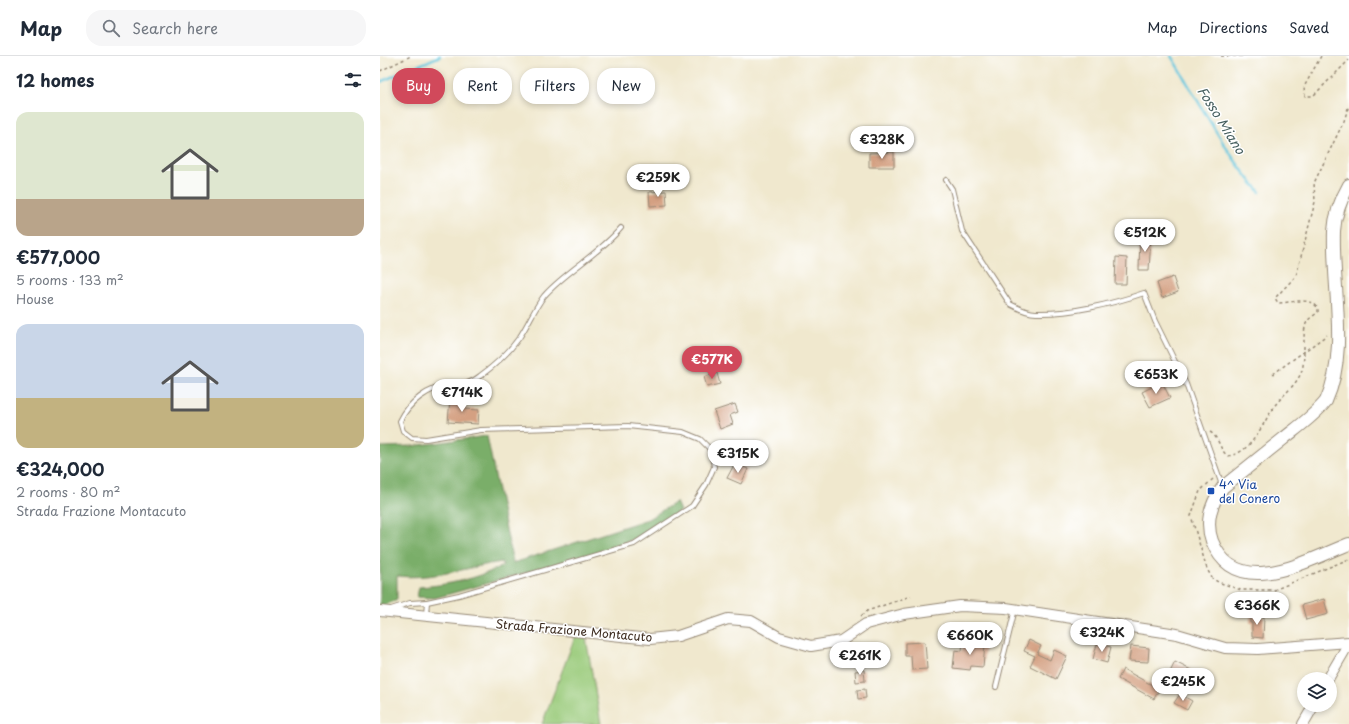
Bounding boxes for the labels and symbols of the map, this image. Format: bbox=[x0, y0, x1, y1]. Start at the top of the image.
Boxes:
water label: Fosso Miano bbox=[1194, 83, 1251, 158]
pin: €328K bbox=[854, 126, 910, 160]
pin: €259K bbox=[630, 164, 686, 198]
pin: €512K bbox=[1117, 219, 1173, 253]
pin: €577K bbox=[684, 346, 740, 380]
pin: €653K bbox=[1128, 361, 1184, 395]
pin: €714K bbox=[434, 379, 490, 413]
pin: €315K bbox=[710, 440, 766, 474]
place label: 4^ Via del Conero bbox=[1219, 475, 1281, 507]
marker: 4^ Via del Conero bbox=[1206, 486, 1216, 496]
pin: €366K bbox=[1229, 592, 1285, 626]
street label: Strada Frazione Montacuto bbox=[495, 614, 653, 646]
pin: €324K bbox=[1074, 619, 1130, 653]
pin: €660K bbox=[942, 622, 998, 656]
pin: €261K bbox=[832, 642, 888, 676]
pin: €245K bbox=[1155, 668, 1211, 702]

